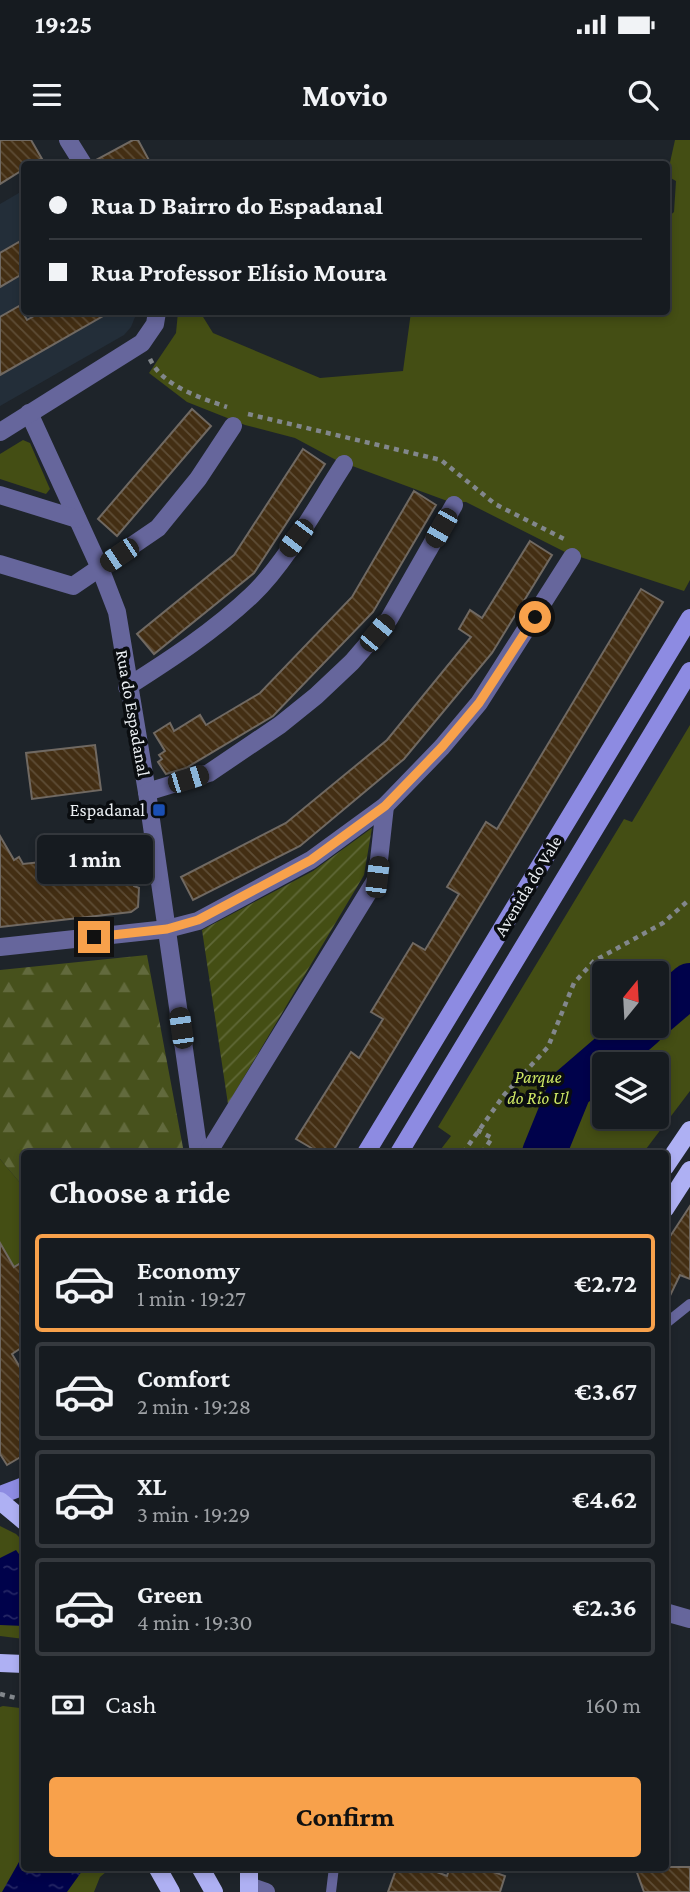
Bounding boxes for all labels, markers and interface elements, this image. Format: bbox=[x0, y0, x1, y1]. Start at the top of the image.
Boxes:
text: 19:25 bbox=[35, 10, 92, 39]
icon: menu bbox=[28, 76, 66, 114]
icon: search bbox=[624, 76, 662, 114]
text: Movio bbox=[302, 77, 388, 113]
text: Rua D Bairro do Espadanal bbox=[91, 191, 383, 220]
text: Rua Professor Elísio Moura bbox=[91, 258, 387, 287]
car bbox=[422, 505, 461, 551]
car bbox=[275, 515, 318, 561]
car bbox=[96, 535, 143, 575]
route start bbox=[519, 601, 551, 633]
car bbox=[356, 610, 399, 656]
street label: Rua do Espadanal bbox=[112, 648, 154, 778]
car bbox=[165, 763, 212, 795]
place label: Espadanal bbox=[70, 800, 145, 820]
marker: Espadanal bbox=[151, 802, 167, 818]
street label: Avenida do Vale bbox=[490, 832, 566, 940]
callout: 1 min bbox=[36, 836, 152, 884]
text: 1 min bbox=[69, 846, 121, 872]
car bbox=[365, 855, 390, 899]
route end bbox=[78, 921, 110, 953]
north arrow bbox=[592, 961, 668, 1038]
map controls bbox=[592, 961, 669, 1129]
car bbox=[168, 1006, 195, 1050]
button: layers bbox=[592, 1052, 669, 1129]
park label: Parque do Rio Ul bbox=[507, 1067, 569, 1108]
text: Choose a ride bbox=[49, 1174, 230, 1210]
icon: car bbox=[53, 1252, 116, 1315]
text: Economy bbox=[137, 1256, 240, 1285]
text: €2.72 bbox=[574, 1269, 637, 1298]
text: 1 min · 19:27 bbox=[137, 1285, 246, 1311]
icon: car bbox=[53, 1360, 116, 1423]
text: Comfort bbox=[137, 1364, 230, 1393]
text: €3.67 bbox=[575, 1377, 637, 1406]
text: 2 min · 19:28 bbox=[137, 1393, 251, 1419]
icon: car bbox=[53, 1468, 116, 1531]
text: XL bbox=[137, 1472, 166, 1501]
text: €4.62 bbox=[572, 1485, 637, 1514]
text: 3 min · 19:29 bbox=[137, 1501, 250, 1527]
icon: car bbox=[53, 1576, 116, 1639]
text: Green bbox=[137, 1580, 203, 1609]
text: €2.36 bbox=[573, 1593, 637, 1622]
text: 4 min · 19:30 bbox=[137, 1609, 253, 1635]
icon: cash bbox=[49, 1686, 87, 1724]
text: Cash bbox=[105, 1690, 156, 1719]
text: 160 m bbox=[586, 1692, 641, 1718]
button: Confirm bbox=[49, 1777, 641, 1857]

